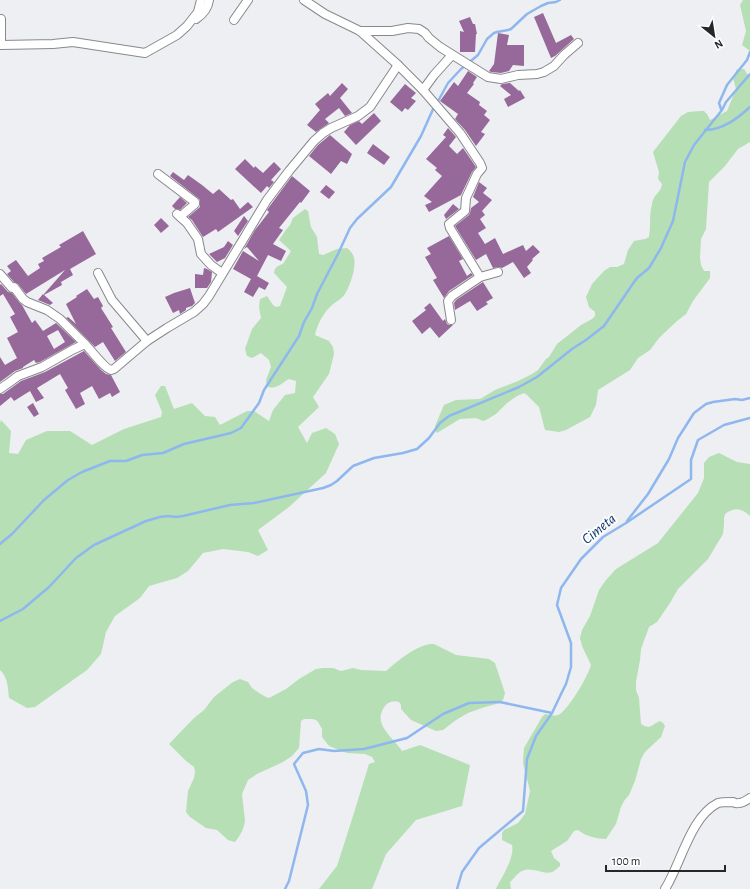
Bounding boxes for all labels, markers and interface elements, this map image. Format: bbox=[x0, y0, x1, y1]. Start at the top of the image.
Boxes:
north arrow bbox=[694, 16, 734, 56]
text: N bbox=[713, 38, 725, 51]
water label: Cimeta bbox=[579, 511, 619, 547]
scale bar bbox=[606, 847, 725, 873]
text: 100 m bbox=[612, 855, 640, 867]

